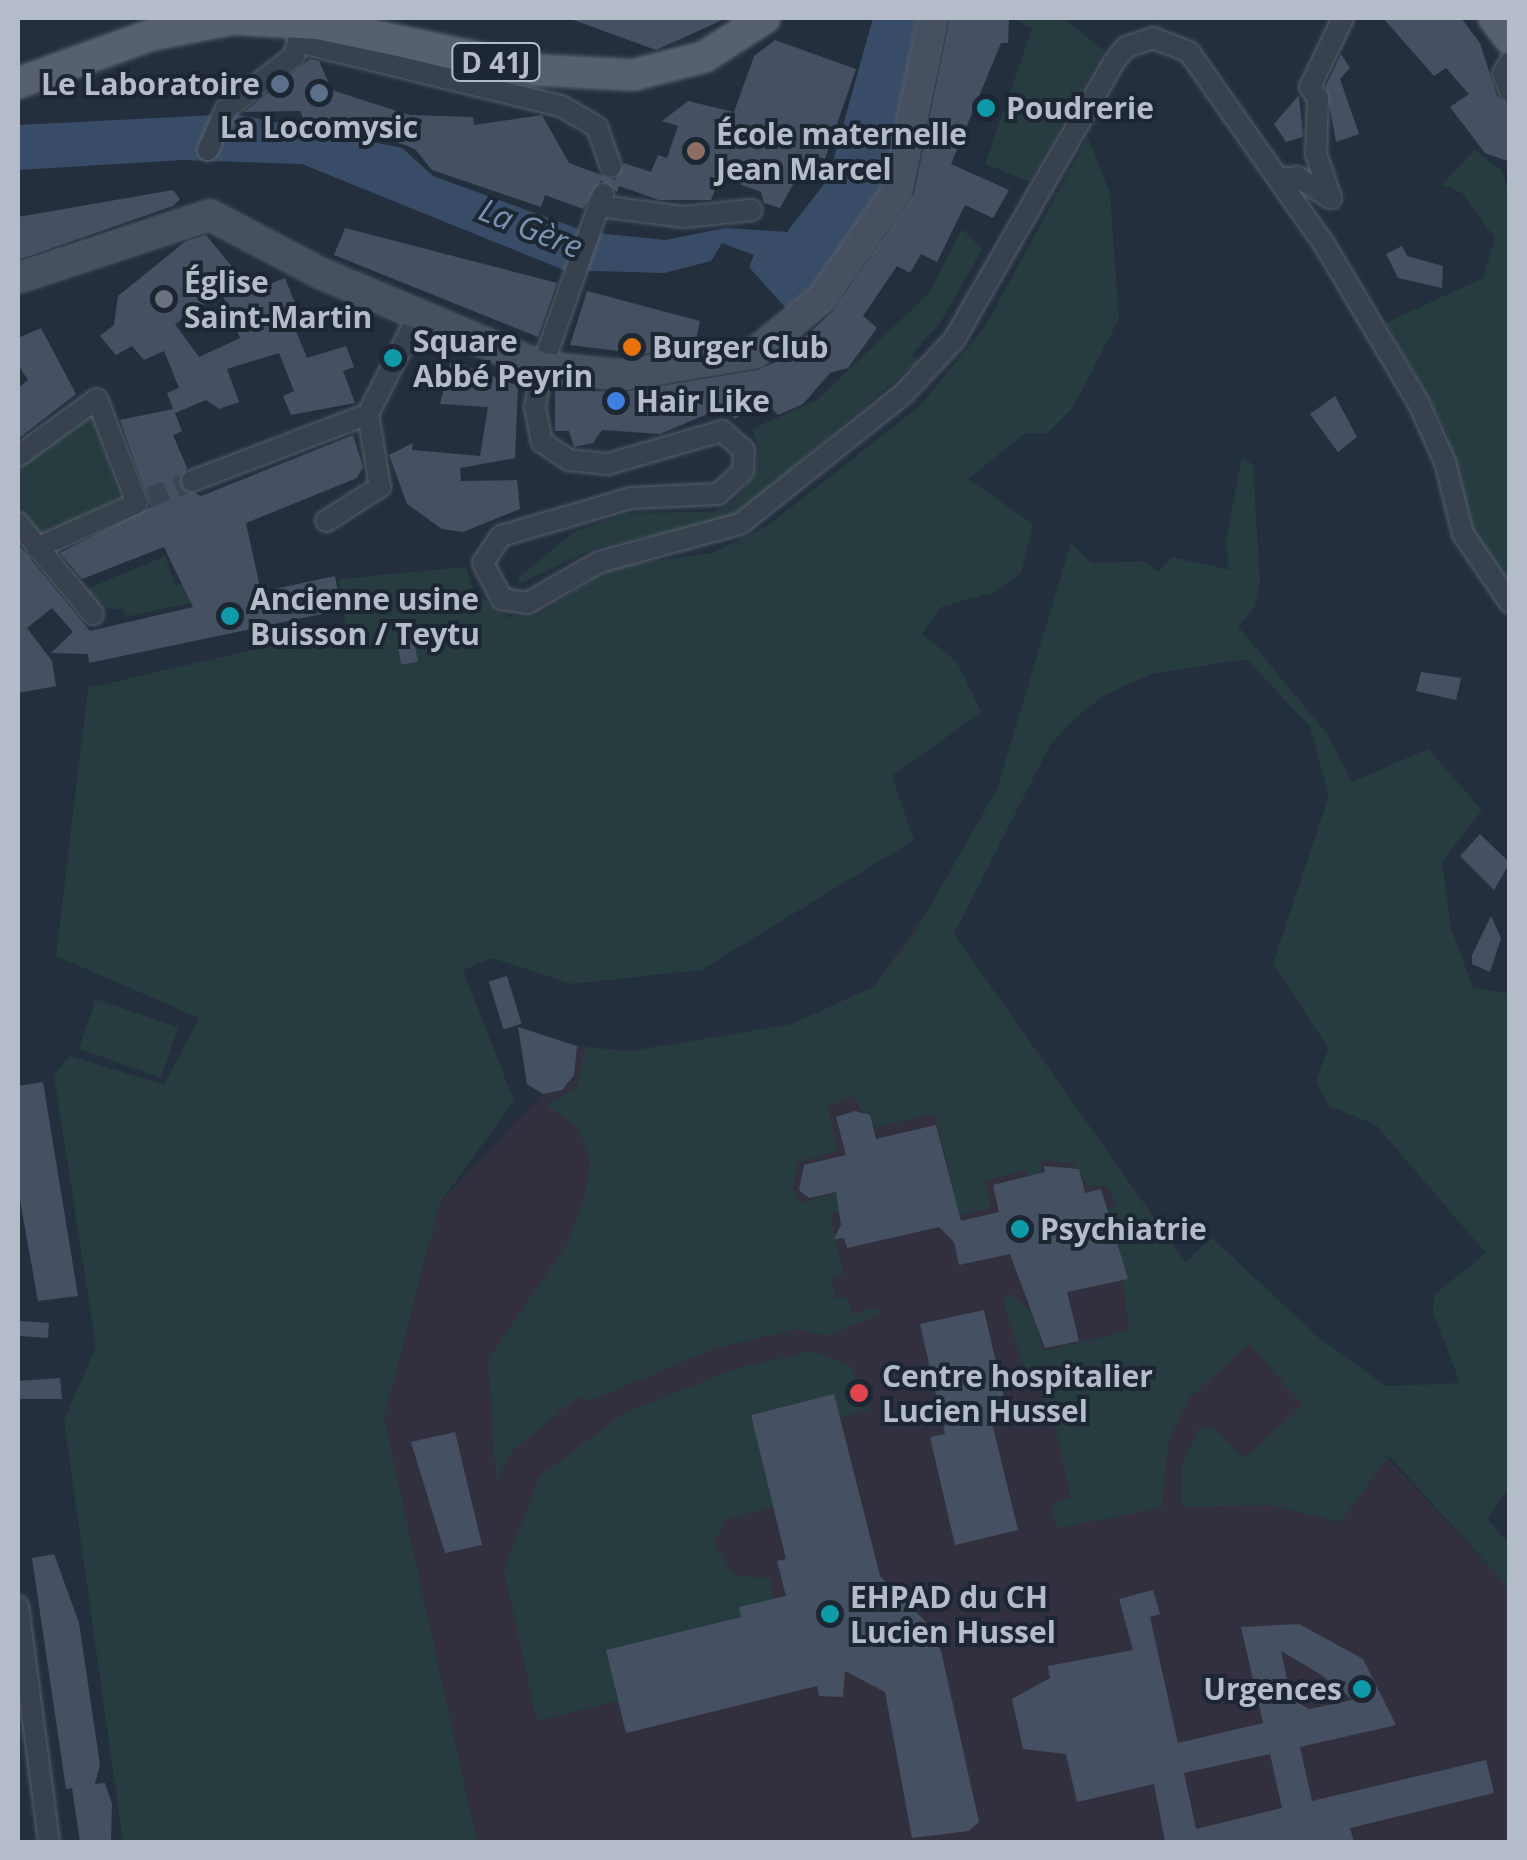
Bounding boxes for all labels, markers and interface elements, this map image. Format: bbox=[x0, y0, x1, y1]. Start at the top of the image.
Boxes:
road number: D 41J bbox=[451, 39, 541, 85]
place label: Le Laboratoire bbox=[41, 66, 260, 102]
marker: Le Laboratoire bbox=[269, 73, 291, 95]
marker: La Locomysic bbox=[308, 82, 330, 104]
place label: Poudrerie bbox=[1006, 90, 1154, 126]
marker: Poudrerie bbox=[975, 97, 997, 119]
place label: La Locomysic bbox=[220, 109, 418, 145]
place label: École maternelle Jean Marcel bbox=[716, 116, 967, 186]
marker: École maternelle Jean Marcel bbox=[685, 140, 707, 162]
water label: La Gère bbox=[474, 190, 588, 266]
place label: Église Saint-Martin bbox=[184, 264, 372, 334]
marker: Église Saint-Martin bbox=[153, 288, 175, 310]
place label: Square Abbé Peyrin bbox=[413, 323, 593, 394]
place label: Burger Club bbox=[652, 329, 829, 365]
marker: Burger Club bbox=[621, 336, 643, 358]
marker: Square Abbé Peyrin bbox=[382, 347, 404, 369]
place label: Hair Like bbox=[636, 383, 770, 419]
marker: Hair Like bbox=[605, 390, 627, 412]
place label: Ancienne usine Buisson / Teytu bbox=[250, 581, 480, 652]
marker: Ancienne usine Buisson / Teytu bbox=[219, 605, 241, 627]
place label: Psychiatrie bbox=[1040, 1211, 1207, 1247]
marker: Psychiatrie bbox=[1009, 1218, 1031, 1240]
place label: Centre hospitalier Lucien Hussel bbox=[882, 1358, 1153, 1428]
marker: Centre hospitalier Lucien Hussel bbox=[846, 1380, 872, 1406]
place label: EHPAD du CH Lucien Hussel bbox=[850, 1579, 1056, 1650]
marker: EHPAD du CH Lucien Hussel bbox=[819, 1603, 841, 1625]
place label: Urgences bbox=[1203, 1671, 1342, 1707]
marker: Urgences bbox=[1351, 1678, 1373, 1700]

